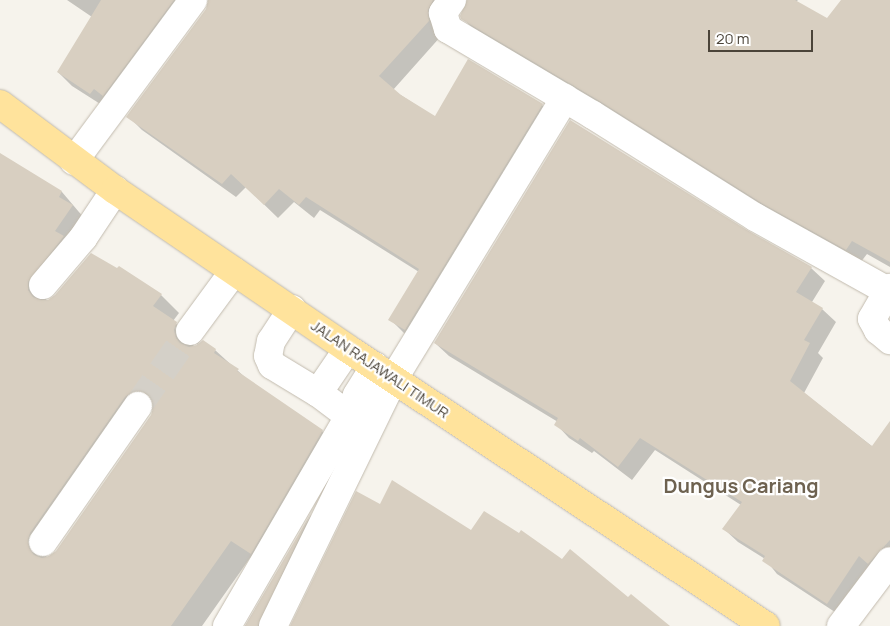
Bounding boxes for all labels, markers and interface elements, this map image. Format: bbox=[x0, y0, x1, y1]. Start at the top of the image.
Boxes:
scale bar bbox=[710, 20, 815, 52]
text: 20 m bbox=[716, 28, 749, 49]
street label: JALAN RAJAWALI TIMUR bbox=[308, 316, 452, 422]
district label: Dungus Cariang bbox=[664, 473, 818, 497]

